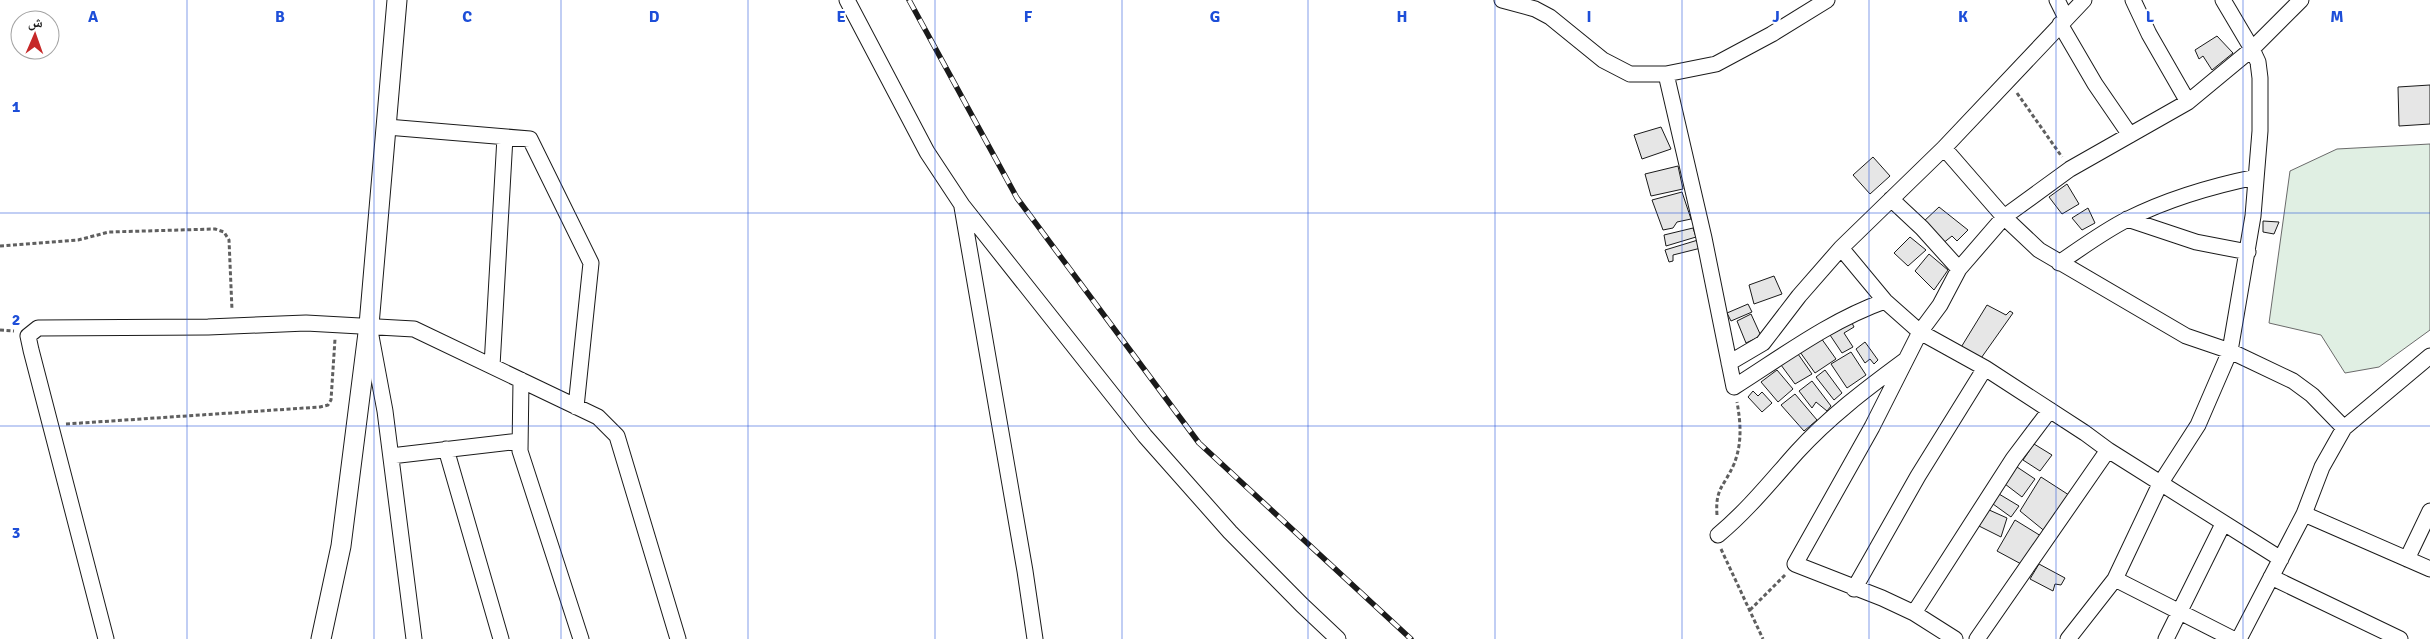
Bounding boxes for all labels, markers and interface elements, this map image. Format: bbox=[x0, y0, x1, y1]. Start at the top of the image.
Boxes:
text: A bbox=[88, 7, 99, 27]
text: B bbox=[275, 7, 285, 27]
text: C bbox=[462, 7, 472, 27]
text: D bbox=[649, 7, 660, 27]
text: E bbox=[836, 7, 846, 27]
text: F bbox=[1024, 7, 1033, 27]
text: G bbox=[1210, 7, 1220, 27]
text: H bbox=[1397, 7, 1407, 27]
text: I bbox=[1586, 7, 1592, 27]
text: J bbox=[1772, 7, 1780, 27]
text: K bbox=[1958, 7, 1968, 27]
text: L bbox=[2146, 7, 2155, 27]
text: M bbox=[2330, 7, 2344, 27]
north arrow bbox=[10, 10, 60, 60]
text: ش bbox=[28, 14, 43, 31]
text: 1 bbox=[12, 97, 21, 117]
text: 2 bbox=[12, 310, 20, 330]
text: 3 bbox=[12, 523, 20, 543]

